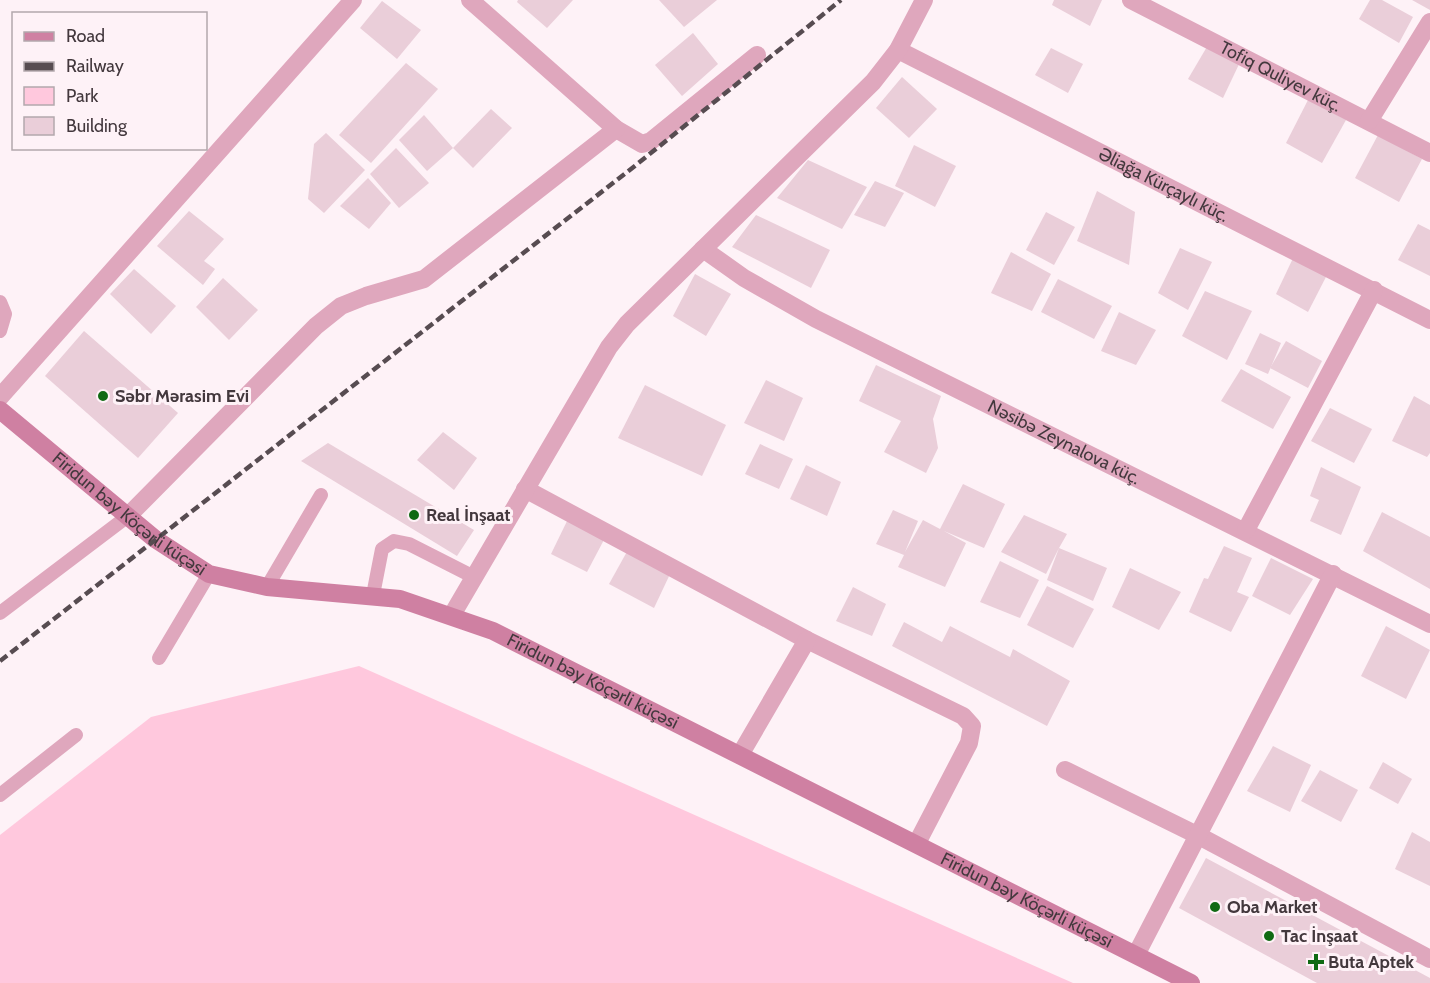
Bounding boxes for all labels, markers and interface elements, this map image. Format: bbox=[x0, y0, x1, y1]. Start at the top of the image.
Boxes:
legend bbox=[12, 12, 207, 150]
text: Road bbox=[66, 25, 105, 47]
street label: Tofiq Quliyev küç. bbox=[1216, 36, 1345, 117]
text: Railway bbox=[66, 55, 124, 77]
text: Park bbox=[66, 85, 99, 107]
text: Building bbox=[66, 115, 128, 137]
street label: Əliağa Kürçaylı küç. bbox=[1095, 143, 1232, 227]
place label: Səbr Mərasim Evi bbox=[115, 385, 249, 407]
marker: Səbr Mərasim Evi bbox=[96, 389, 110, 403]
street label: Nəsibə Zeynalova küç. bbox=[984, 395, 1144, 489]
street label: Firidun bəy Köçərli küçəsi bbox=[48, 447, 211, 580]
place label: Real İnşaat bbox=[426, 504, 511, 526]
marker: Real İnşaat bbox=[407, 508, 421, 522]
street label: Firidun bəy Köçərli küçəsi bbox=[503, 629, 682, 734]
street label: Firidun bəy Köçərli küçəsi bbox=[937, 848, 1116, 953]
place label: Oba Market bbox=[1227, 896, 1317, 918]
marker: Oba Market bbox=[1208, 900, 1222, 914]
place label: Tac İnşaat bbox=[1281, 925, 1358, 947]
marker: Tac İnşaat bbox=[1262, 929, 1276, 943]
place label: Buta Aptek bbox=[1328, 951, 1414, 973]
marker: Buta Aptek bbox=[1309, 955, 1323, 969]

